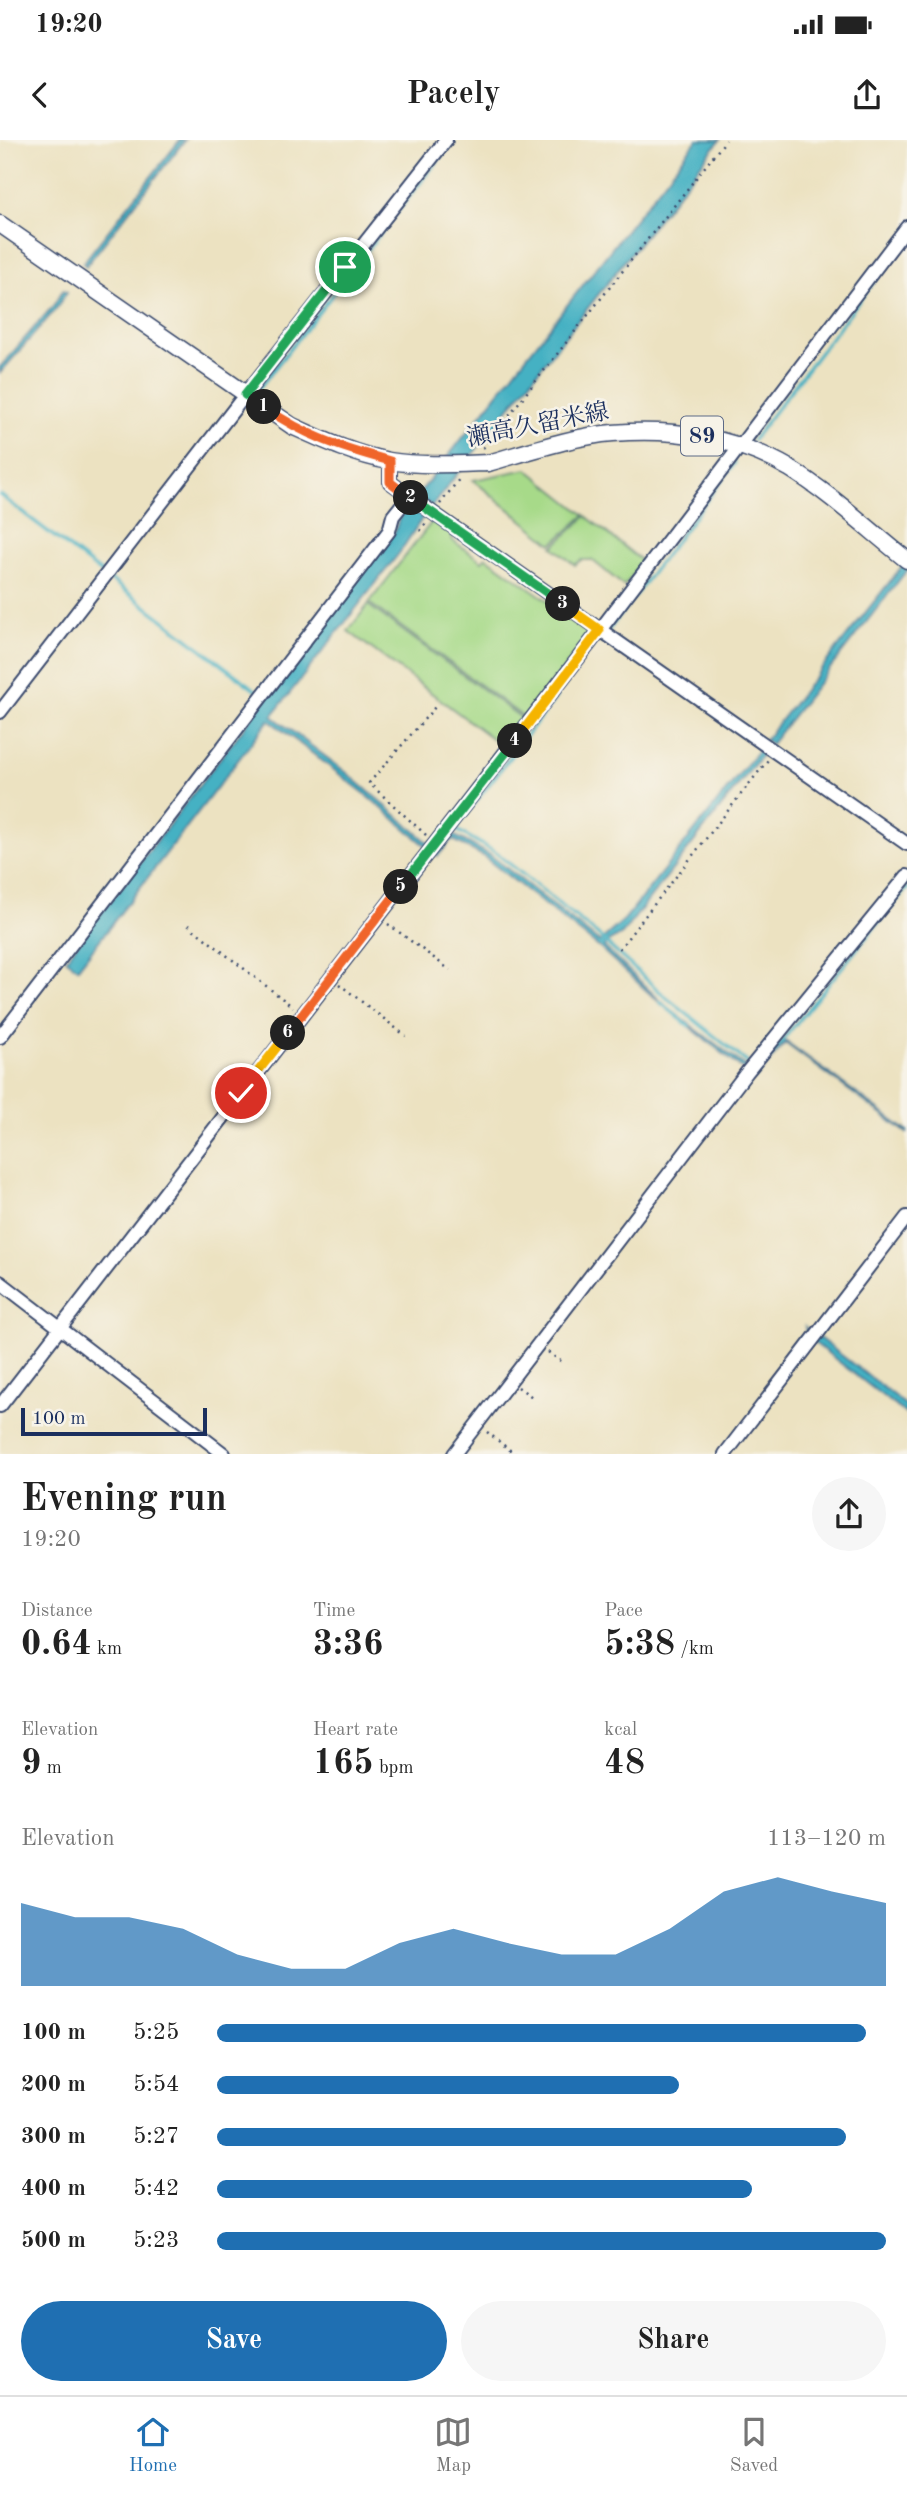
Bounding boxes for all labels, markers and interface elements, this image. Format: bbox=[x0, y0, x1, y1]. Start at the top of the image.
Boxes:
text: 19:20 bbox=[35, 12, 103, 38]
icon: back bbox=[21, 76, 59, 114]
icon: share bbox=[848, 76, 886, 114]
text: Pacely bbox=[406, 79, 501, 111]
pin bbox=[315, 237, 375, 297]
icon: arrive bbox=[326, 248, 364, 286]
pin: 1 bbox=[246, 390, 282, 424]
text: 1 bbox=[258, 397, 269, 416]
street label: 瀬高久留米線 bbox=[464, 398, 611, 452]
road number: 89 bbox=[681, 416, 723, 456]
pin: 2 bbox=[394, 480, 428, 516]
text: 2 bbox=[405, 488, 416, 507]
pin: 3 bbox=[546, 587, 580, 622]
text: 3 bbox=[557, 594, 568, 613]
pin: 4 bbox=[498, 724, 532, 758]
text: 4 bbox=[509, 731, 520, 750]
pin: 5 bbox=[384, 870, 418, 904]
text: 5 bbox=[395, 877, 406, 896]
pin: 6 bbox=[270, 1016, 306, 1050]
text: 6 bbox=[282, 1023, 293, 1042]
pin bbox=[211, 1063, 271, 1123]
icon: check bbox=[222, 1074, 260, 1112]
scale bar bbox=[21, 1405, 206, 1436]
text: 100 m bbox=[32, 1410, 85, 1429]
button: share bbox=[812, 1477, 886, 1551]
text: Evening run bbox=[21, 1481, 227, 1519]
text: 19:20 bbox=[21, 1528, 81, 1551]
text: Distance bbox=[21, 1602, 93, 1621]
text: Time bbox=[313, 1602, 355, 1621]
text: Pace bbox=[604, 1602, 643, 1621]
text: 0.64 bbox=[21, 1627, 92, 1662]
text: 3:36 bbox=[313, 1627, 383, 1662]
text: 5:38 bbox=[604, 1627, 675, 1662]
text: km bbox=[92, 1640, 122, 1659]
text: /km bbox=[675, 1640, 714, 1659]
text: Elevation bbox=[21, 1721, 98, 1740]
text: Heart rate bbox=[313, 1721, 398, 1740]
text: kcal bbox=[604, 1721, 637, 1740]
text: 9 bbox=[21, 1746, 41, 1781]
text: 165 bbox=[313, 1746, 374, 1781]
text: 48 bbox=[604, 1746, 645, 1781]
text: m bbox=[41, 1759, 62, 1778]
text: bpm bbox=[374, 1759, 414, 1778]
text: Elevation bbox=[21, 1827, 115, 1850]
text: 113–120 m bbox=[767, 1827, 886, 1850]
text: 100 m bbox=[21, 2021, 86, 2044]
text: 5:25 bbox=[133, 2021, 179, 2044]
text: 200 m bbox=[21, 2073, 86, 2096]
text: 5:54 bbox=[133, 2073, 179, 2096]
text: 300 m bbox=[21, 2125, 86, 2148]
text: 5:27 bbox=[133, 2125, 179, 2148]
text: 400 m bbox=[21, 2177, 86, 2200]
text: 5:42 bbox=[133, 2177, 179, 2200]
text: 500 m bbox=[21, 2229, 86, 2252]
text: 5:23 bbox=[133, 2229, 179, 2252]
button: Save bbox=[21, 2301, 447, 2381]
button: Share bbox=[461, 2301, 886, 2381]
tab: Home bbox=[129, 2413, 177, 2478]
tab: Map bbox=[434, 2413, 472, 2478]
tab: Saved bbox=[730, 2413, 778, 2478]

